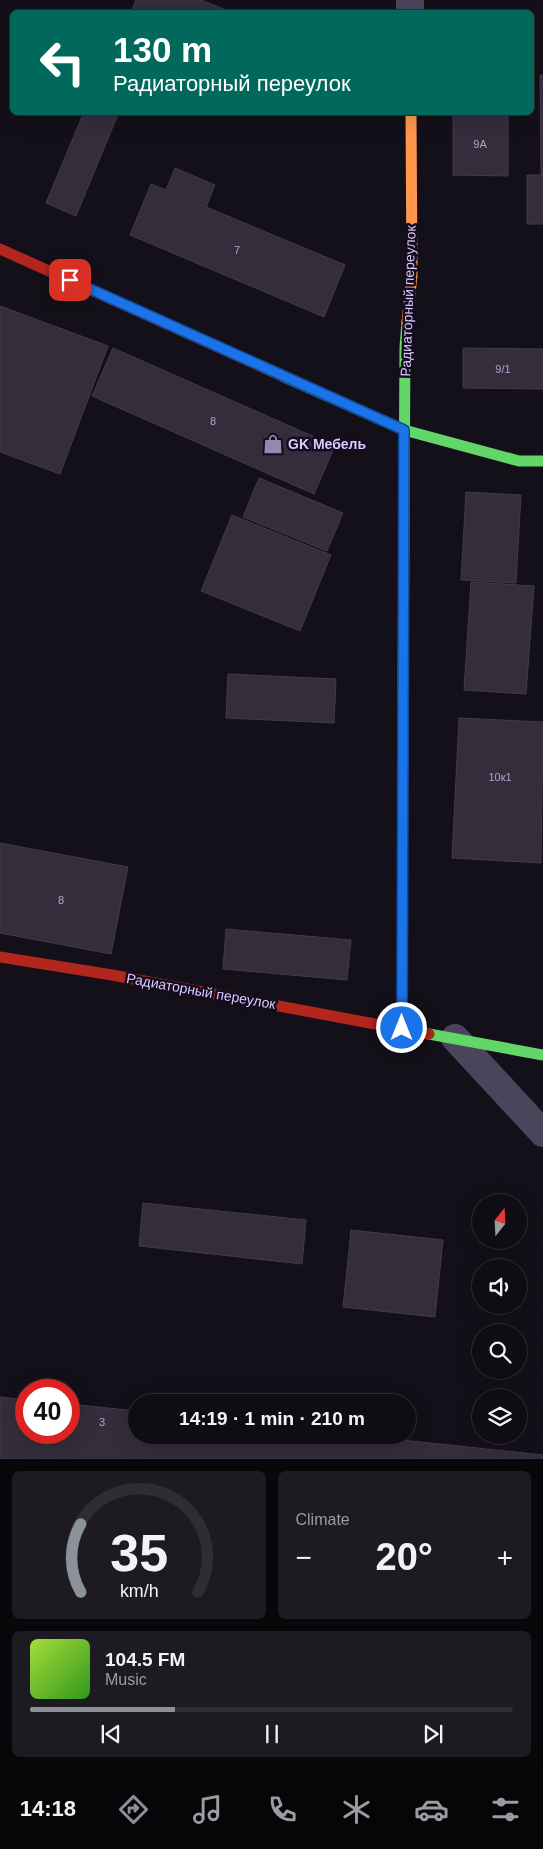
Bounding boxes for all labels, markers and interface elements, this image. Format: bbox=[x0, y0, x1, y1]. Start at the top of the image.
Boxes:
icon: left bbox=[30, 30, 95, 95]
text: 130 m bbox=[113, 30, 212, 69]
text: Радиаторный переулок bbox=[113, 71, 351, 96]
house number: 9А bbox=[473, 138, 487, 150]
street label: Радиаторный переулок bbox=[397, 224, 419, 377]
house number: 7 bbox=[234, 244, 240, 256]
pin bbox=[49, 259, 91, 301]
icon: arrive bbox=[56, 266, 84, 294]
house number: 9/1 bbox=[495, 363, 511, 375]
house number: 8 bbox=[210, 415, 216, 427]
shop icon: GK Мебель bbox=[262, 433, 284, 455]
place label: GK Мебель bbox=[288, 436, 366, 452]
house number: 10к1 bbox=[488, 771, 512, 783]
house number: 8 bbox=[58, 894, 64, 906]
street label: Радиаторный переулок bbox=[125, 970, 278, 1012]
position arrow bbox=[375, 1001, 427, 1053]
north arrow bbox=[472, 1194, 528, 1249]
map controls bbox=[472, 1194, 527, 1444]
button: sound bbox=[472, 1259, 527, 1314]
button: search bbox=[472, 1324, 527, 1379]
speed limit sign: 40 bbox=[15, 1379, 80, 1444]
button: layers bbox=[472, 1389, 527, 1444]
text: 14:19 · 1 min · 210 m bbox=[179, 1408, 365, 1429]
house number: 3 bbox=[99, 1416, 105, 1428]
text: Climate bbox=[296, 1511, 350, 1528]
text: 35 bbox=[110, 1524, 168, 1582]
text: 20° bbox=[376, 1536, 433, 1578]
text: − bbox=[296, 1542, 312, 1573]
text: + bbox=[497, 1542, 513, 1573]
text: km/h bbox=[119, 1581, 158, 1601]
text: 104.5 FM bbox=[105, 1649, 185, 1670]
text: Music bbox=[105, 1671, 147, 1688]
icon: previous bbox=[97, 1720, 125, 1748]
icon: pause bbox=[258, 1720, 286, 1748]
icon: next bbox=[419, 1720, 447, 1748]
icon: directions bbox=[116, 1792, 151, 1827]
icon: music bbox=[190, 1792, 225, 1827]
icon: phone bbox=[265, 1792, 300, 1827]
icon: climate bbox=[339, 1792, 374, 1827]
icon: car bbox=[414, 1792, 449, 1827]
icon: filters bbox=[488, 1792, 523, 1827]
text: 14:18 bbox=[20, 1796, 76, 1821]

